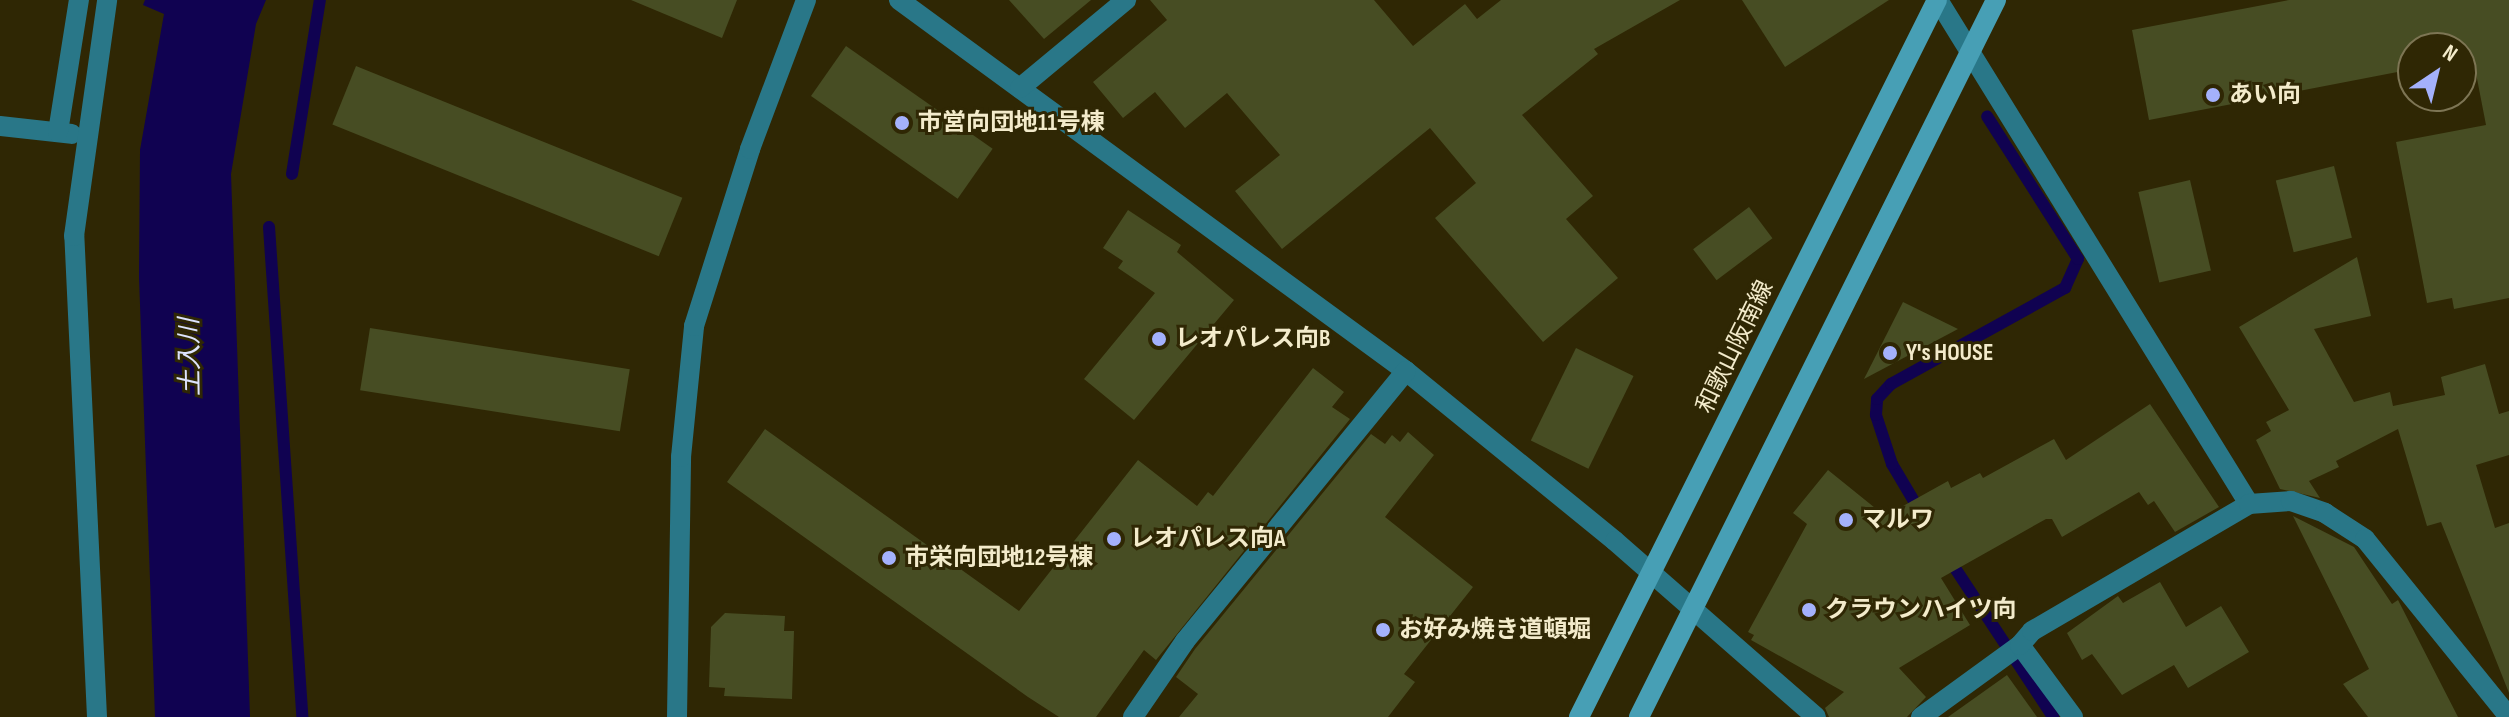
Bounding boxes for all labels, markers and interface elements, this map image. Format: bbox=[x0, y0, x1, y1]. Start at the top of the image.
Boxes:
north arrow bbox=[2397, 32, 2477, 112]
text: N bbox=[2437, 39, 2462, 68]
place label: あい向 bbox=[2229, 81, 2301, 109]
marker: あい向 bbox=[2204, 86, 2222, 104]
place label: 市営向団地11号棟 bbox=[918, 109, 1105, 137]
marker: 市営向団地11号棟 bbox=[893, 114, 911, 132]
street label: 和歌山阪南線 bbox=[1690, 276, 1780, 418]
water label: 土入川 bbox=[175, 318, 207, 396]
place label: レオパレス向B bbox=[1175, 325, 1330, 353]
marker: レオパレス向B bbox=[1150, 330, 1168, 348]
place label: Y's HOUSE bbox=[1906, 339, 1993, 367]
marker: Y's HOUSE bbox=[1881, 344, 1899, 362]
place label: マルワ bbox=[1862, 506, 1934, 534]
marker: マルワ bbox=[1837, 511, 1855, 529]
place label: レオパレス向A bbox=[1130, 525, 1285, 553]
marker: レオパレス向A bbox=[1105, 530, 1123, 548]
place label: 市栄向団地12号棟 bbox=[905, 544, 1093, 572]
marker: 市栄向団地12号棟 bbox=[880, 549, 898, 567]
place label: クラウンハイツ向 bbox=[1825, 596, 2017, 624]
marker: クラウンハイツ向 bbox=[1800, 601, 1818, 619]
place label: お好み焼き道頓堀 bbox=[1399, 616, 1591, 644]
marker: お好み焼き道頓堀 bbox=[1374, 621, 1392, 639]

